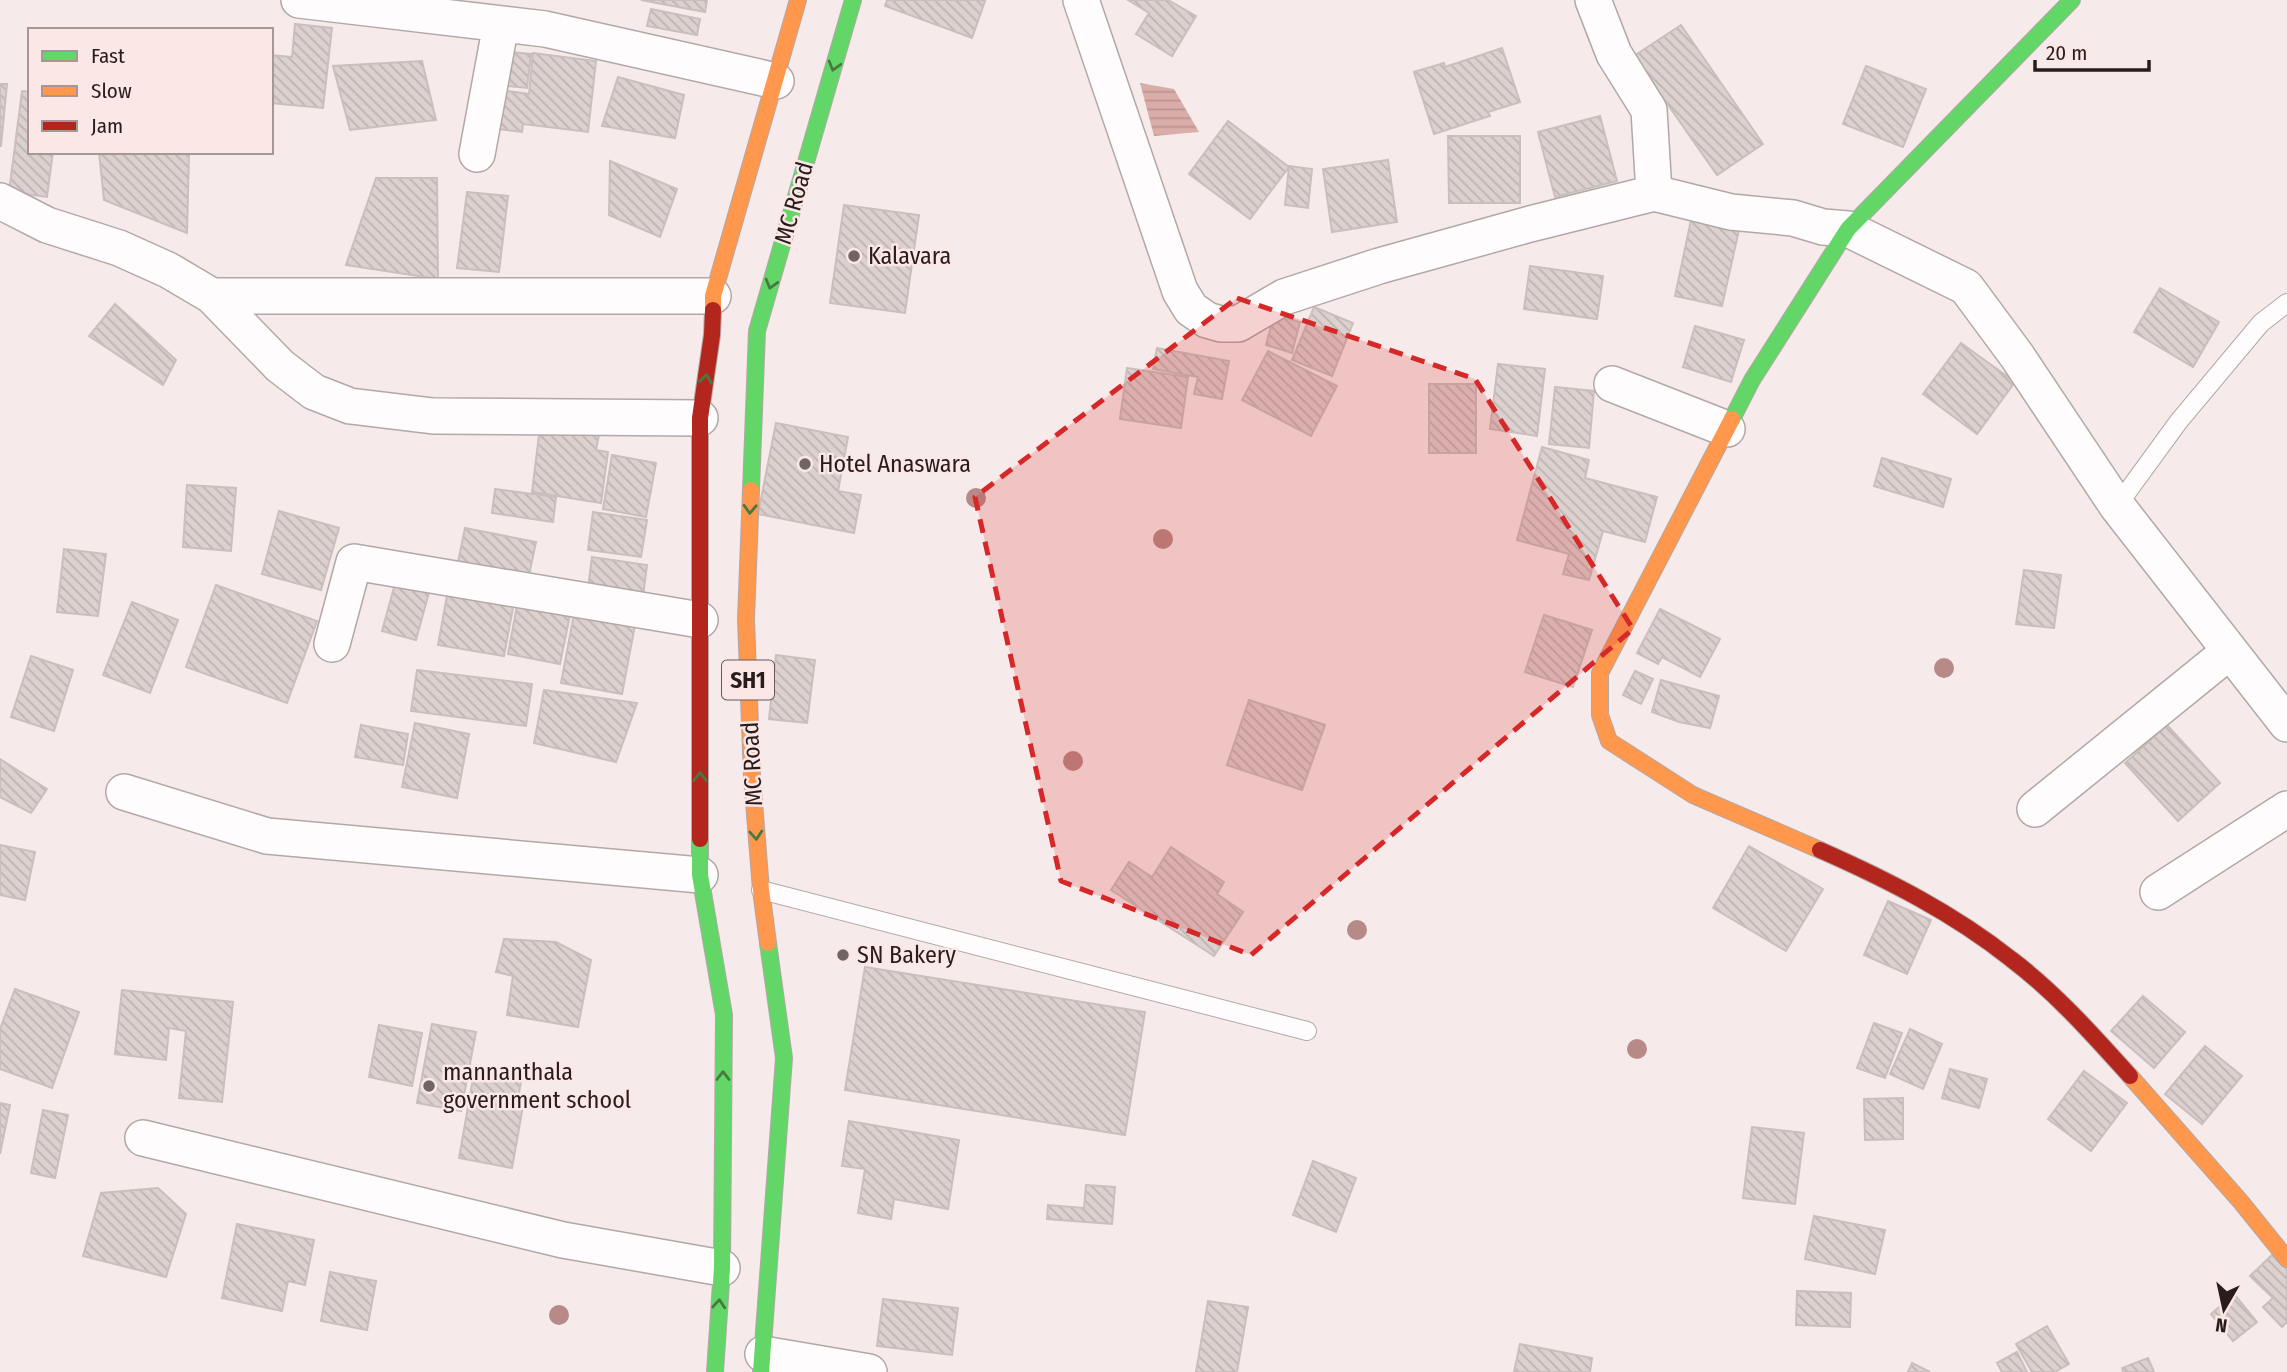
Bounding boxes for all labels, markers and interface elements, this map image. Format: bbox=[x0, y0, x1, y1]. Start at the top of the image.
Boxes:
legend bbox=[28, 28, 273, 154]
scale bar bbox=[2035, 28, 2149, 72]
text: 20 m bbox=[2046, 40, 2087, 66]
text: Fast bbox=[91, 43, 125, 69]
one-way arrow bbox=[828, 59, 843, 71]
text: Slow bbox=[91, 78, 132, 104]
text: Jam bbox=[91, 113, 123, 139]
street label: MC Road bbox=[769, 159, 819, 247]
place label: Kalavara bbox=[868, 242, 951, 270]
marker: Kalavara bbox=[846, 248, 862, 264]
one-way arrow bbox=[764, 278, 779, 290]
one-way arrow bbox=[698, 373, 713, 385]
place label: Hotel Anaswara bbox=[819, 450, 971, 478]
marker: Hotel Anaswara bbox=[797, 456, 813, 472]
one-way arrow bbox=[742, 505, 758, 515]
road number: SH1 bbox=[722, 660, 774, 700]
street label: MC Road bbox=[736, 721, 768, 807]
one-way arrow bbox=[692, 772, 708, 782]
one-way arrow bbox=[748, 829, 763, 840]
place label: SN Bakery bbox=[857, 941, 956, 969]
marker: SN Bakery bbox=[835, 947, 851, 963]
place label: mannanthala government school bbox=[443, 1058, 631, 1114]
one-way arrow bbox=[715, 1071, 731, 1081]
marker: mannanthala government school bbox=[421, 1078, 437, 1094]
north arrow bbox=[2189, 1274, 2259, 1344]
one-way arrow bbox=[712, 1298, 727, 1309]
text: N bbox=[2214, 1313, 2229, 1338]

